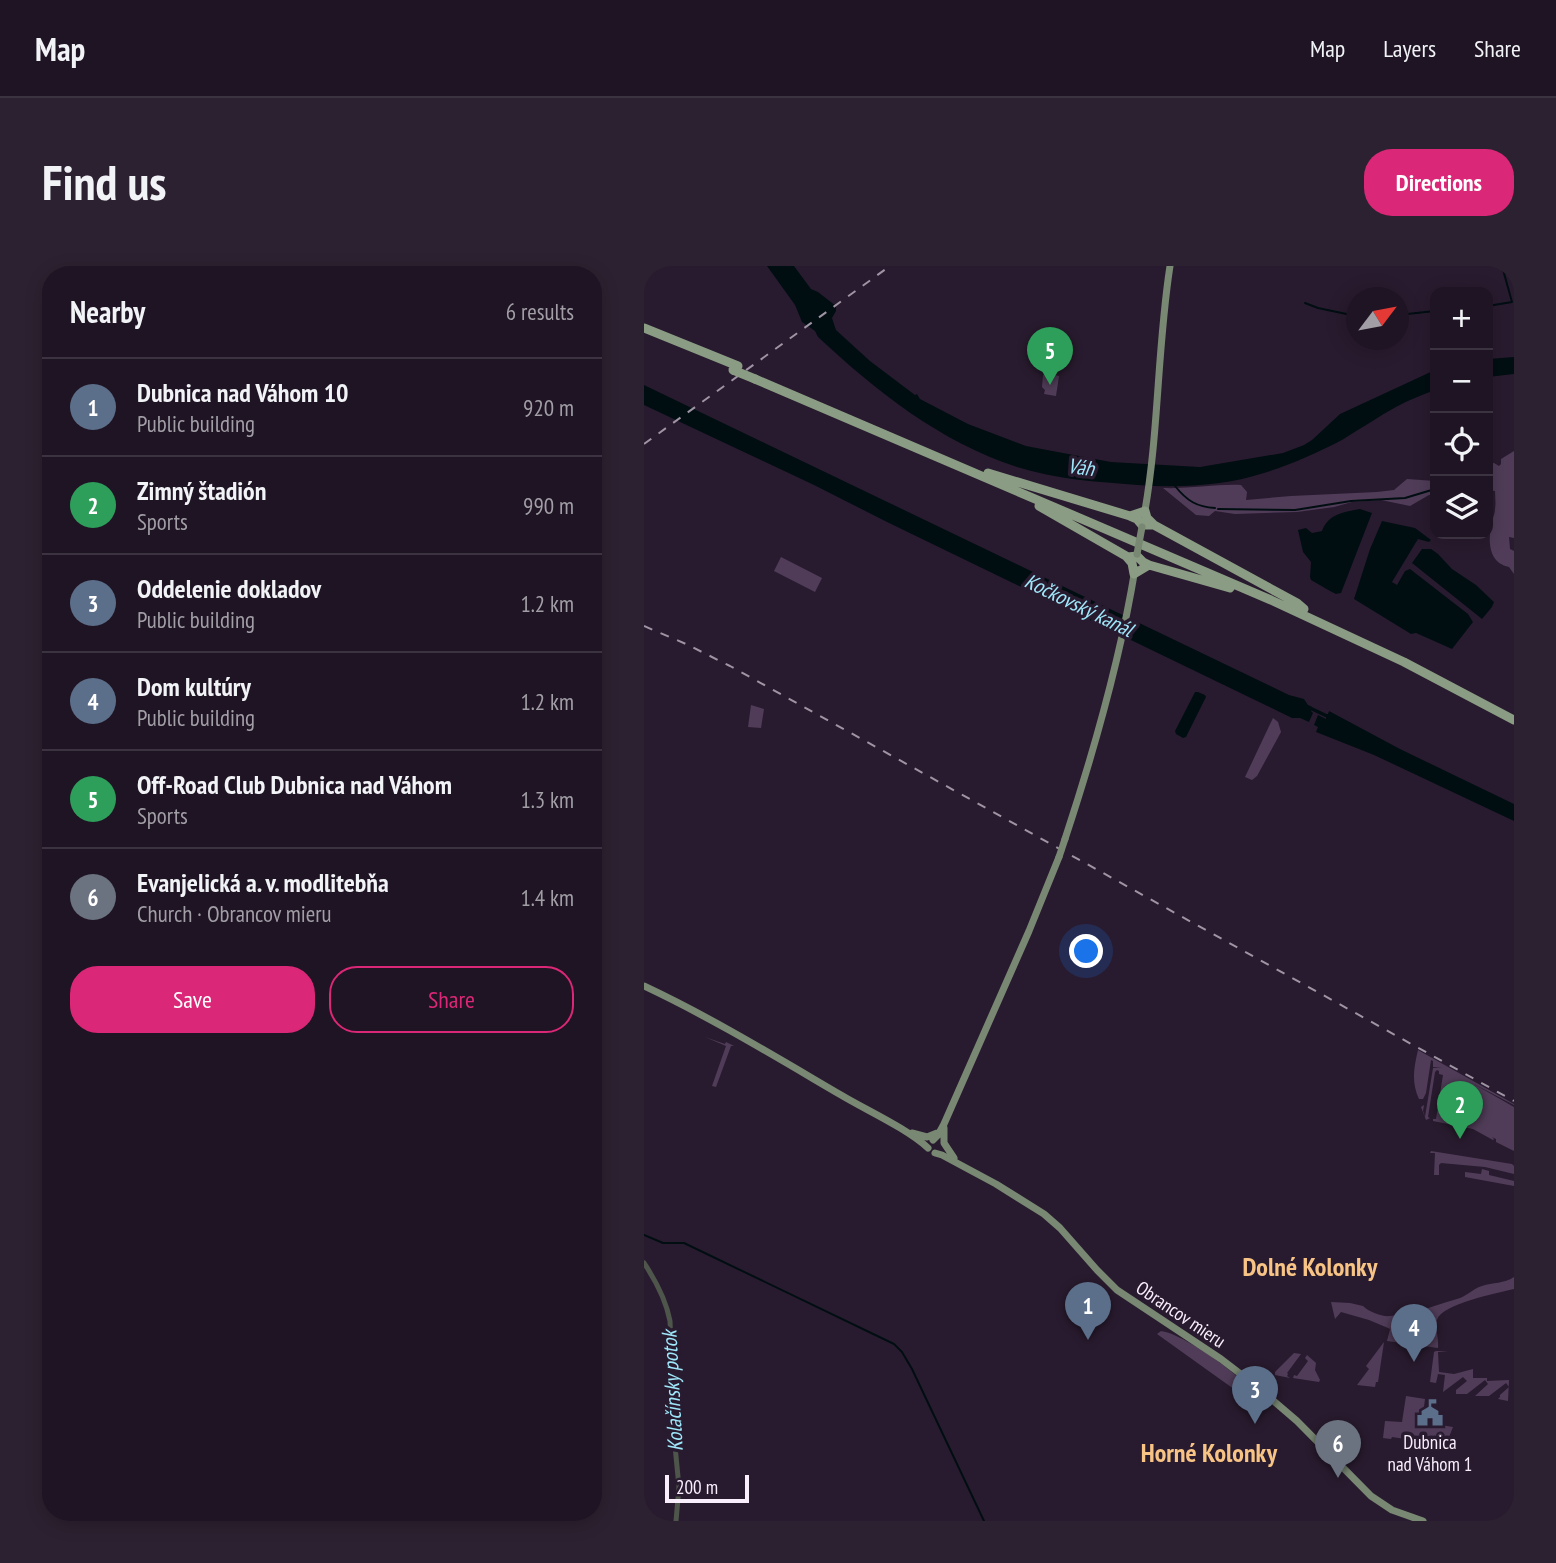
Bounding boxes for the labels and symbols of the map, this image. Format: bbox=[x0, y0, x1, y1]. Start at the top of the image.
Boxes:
north arrow bbox=[1346, 287, 1409, 350]
pin: 5 bbox=[1027, 327, 1073, 385]
water label: Váh bbox=[1066, 452, 1098, 482]
water label: Kočkovský kanál bbox=[1020, 567, 1139, 644]
your location bbox=[1069, 934, 1103, 968]
pin: 2 bbox=[1437, 1081, 1483, 1139]
district label: Dolné Kolonky bbox=[1242, 1250, 1378, 1283]
street label: Obrancov mieru bbox=[1132, 1275, 1230, 1353]
pin: 1 bbox=[1065, 1282, 1111, 1340]
pin: 4 bbox=[1391, 1304, 1437, 1362]
water label: Kolačínsky potok bbox=[655, 1327, 689, 1452]
pin: 3 bbox=[1232, 1366, 1278, 1424]
public building icon: Dubnica nad Váhom 1 bbox=[1415, 1398, 1445, 1428]
pin: 6 bbox=[1315, 1420, 1361, 1478]
place label: Dubnica nad Váhom 1 bbox=[1388, 1430, 1472, 1476]
district label: Horné Kolonky bbox=[1141, 1436, 1278, 1469]
scale bar bbox=[665, 1472, 749, 1504]

